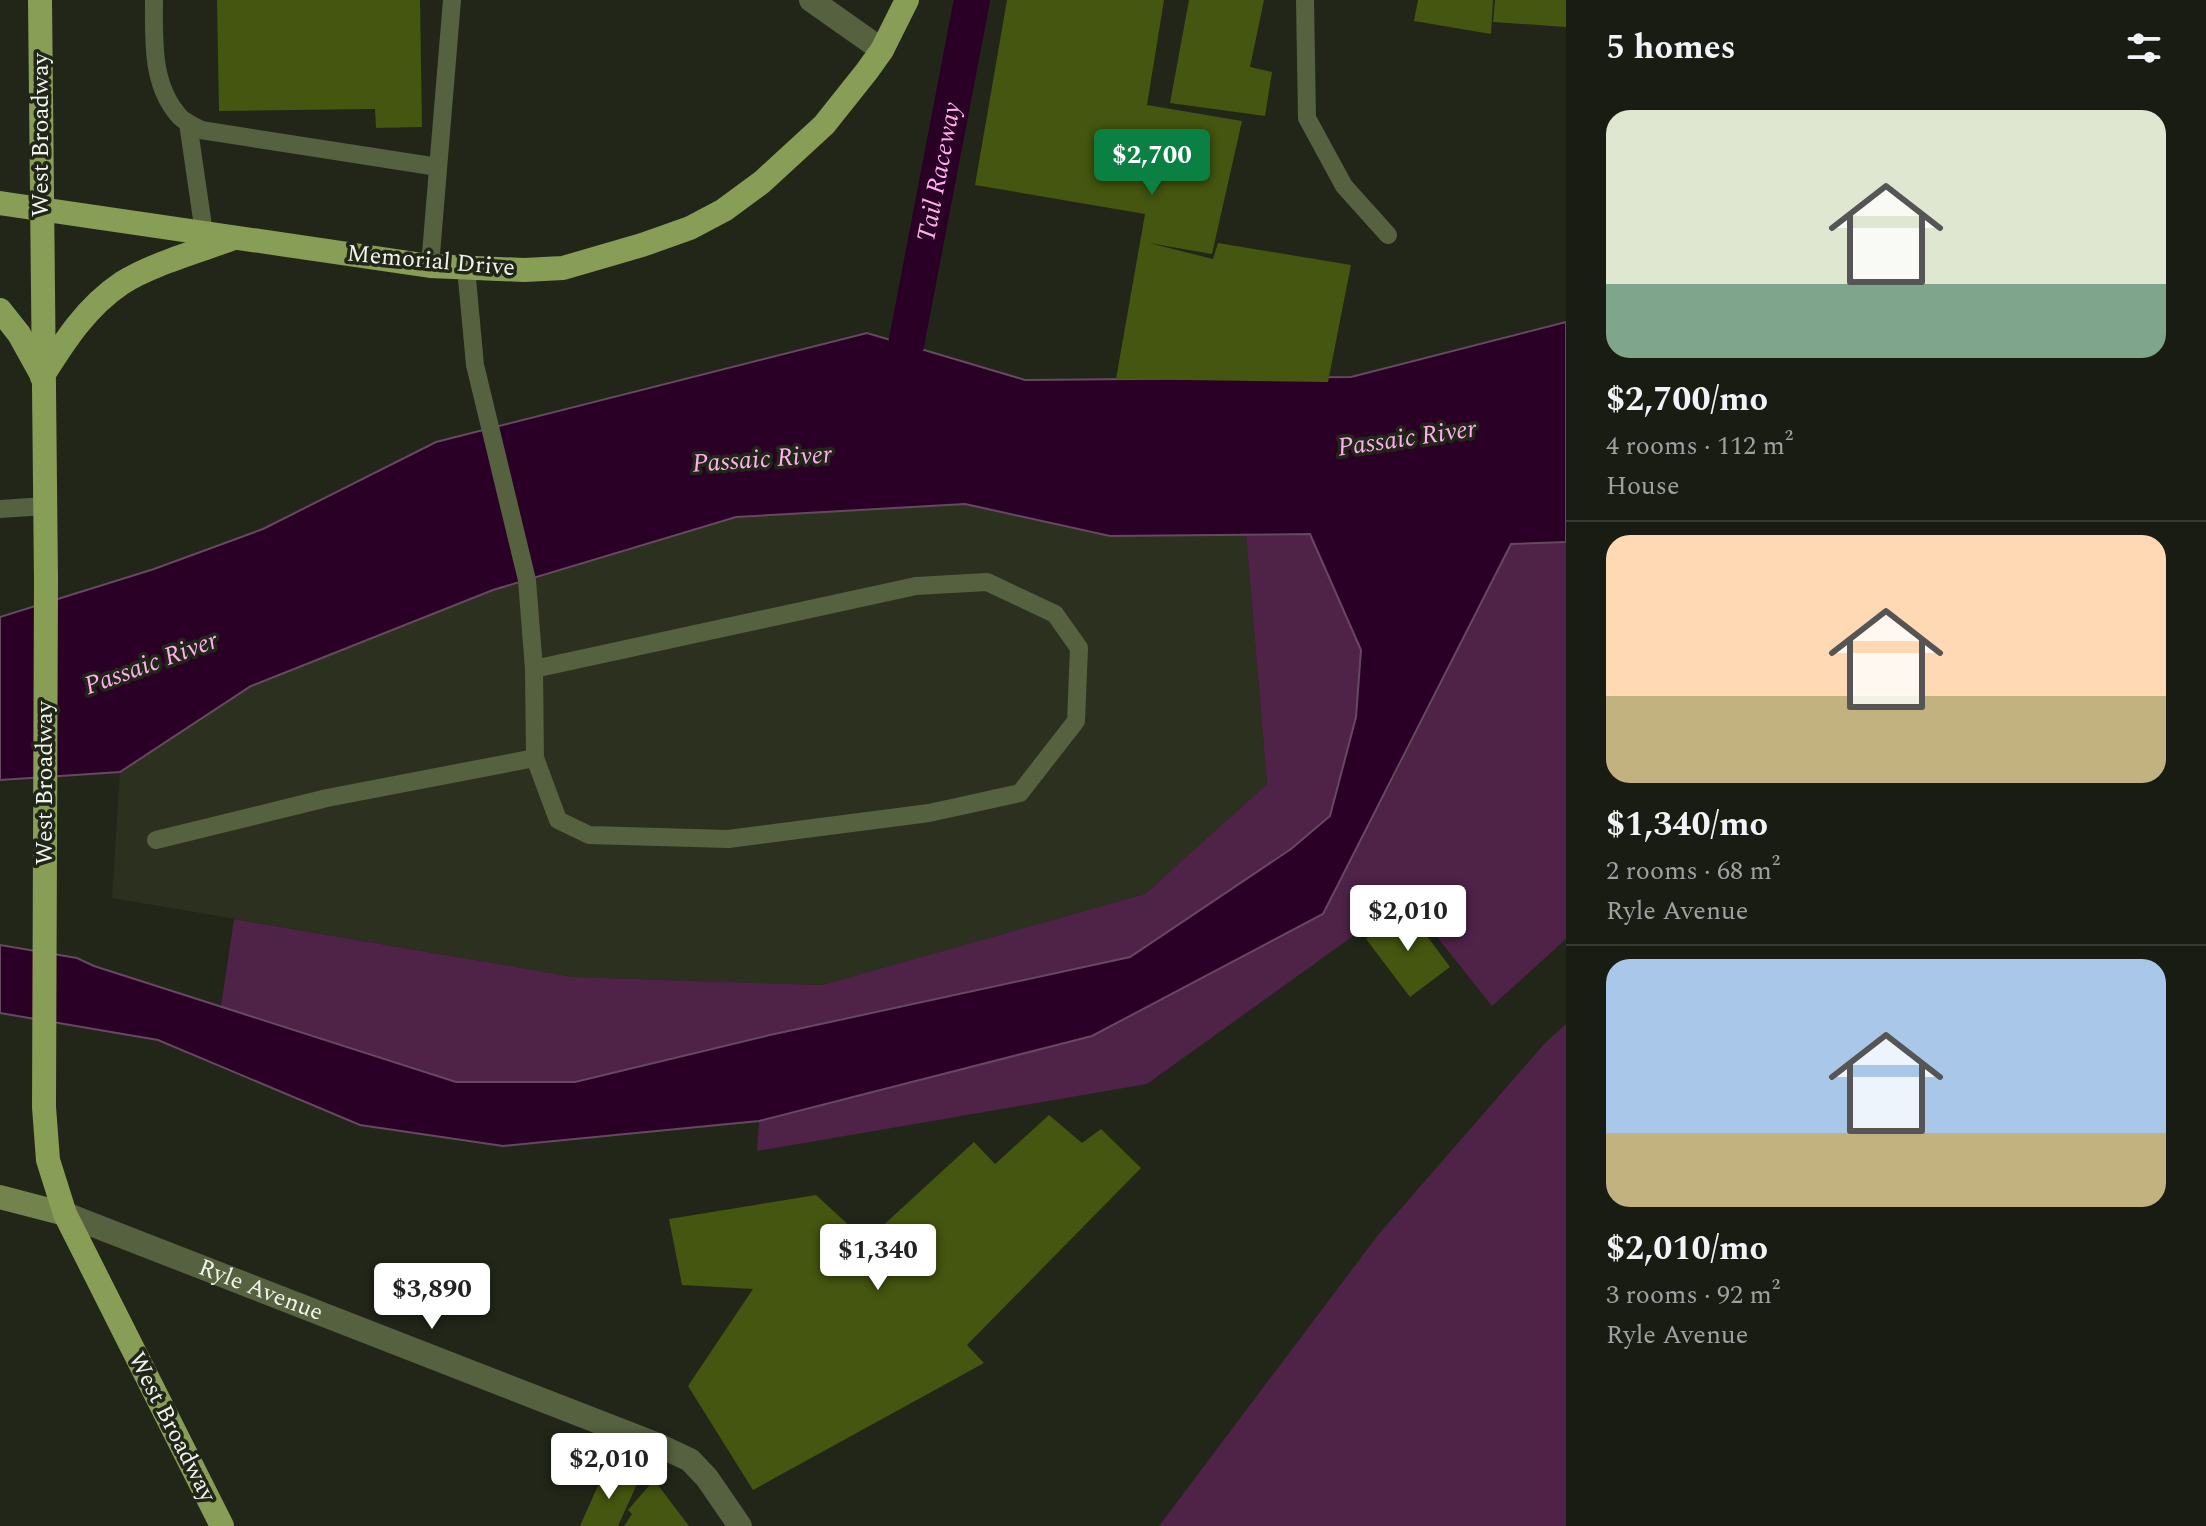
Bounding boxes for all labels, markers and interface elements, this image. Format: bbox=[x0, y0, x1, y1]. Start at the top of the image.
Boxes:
text: 5 homes bbox=[1606, 22, 1736, 74]
icon: filters bbox=[2122, 26, 2166, 70]
street label: West Broadway bbox=[23, 51, 59, 217]
water label: Tail Raceway bbox=[906, 98, 972, 245]
pin: $2,700 bbox=[1087, 129, 1217, 197]
text: $2,700 bbox=[1112, 135, 1192, 175]
icon: home bbox=[1814, 162, 1958, 306]
street label: Memorial Drive bbox=[345, 236, 517, 286]
text: $2,700/mo bbox=[1606, 374, 1768, 426]
water label: Passaic River bbox=[1335, 408, 1480, 468]
text: 4 rooms · 112 m² bbox=[1606, 426, 1793, 466]
water label: Passaic River bbox=[691, 434, 834, 484]
text: House bbox=[1606, 466, 1680, 506]
icon: home bbox=[1814, 587, 1958, 731]
water label: Passaic River bbox=[78, 620, 225, 706]
street label: West Broadway bbox=[27, 699, 63, 865]
text: $1,340/mo bbox=[1606, 799, 1768, 851]
text: 2 rooms · 68 m² bbox=[1606, 851, 1780, 891]
pin: $2,010 bbox=[1343, 885, 1473, 953]
text: $2,010 bbox=[1368, 891, 1448, 931]
text: Ryle Avenue bbox=[1606, 891, 1748, 931]
icon: home bbox=[1814, 1011, 1958, 1155]
text: $2,010/mo bbox=[1606, 1223, 1768, 1275]
pin: $1,340 bbox=[813, 1224, 943, 1292]
text: $1,340 bbox=[838, 1230, 918, 1270]
street label: Ryle Avenue bbox=[193, 1250, 328, 1331]
pin: $3,890 bbox=[367, 1263, 497, 1331]
text: $3,890 bbox=[392, 1269, 472, 1309]
text: 3 rooms · 92 m² bbox=[1606, 1275, 1780, 1315]
text: Ryle Avenue bbox=[1606, 1315, 1748, 1355]
street label: West Broadway bbox=[119, 1346, 226, 1510]
pin: $2,010 bbox=[544, 1433, 674, 1501]
text: $2,010 bbox=[569, 1439, 649, 1479]

